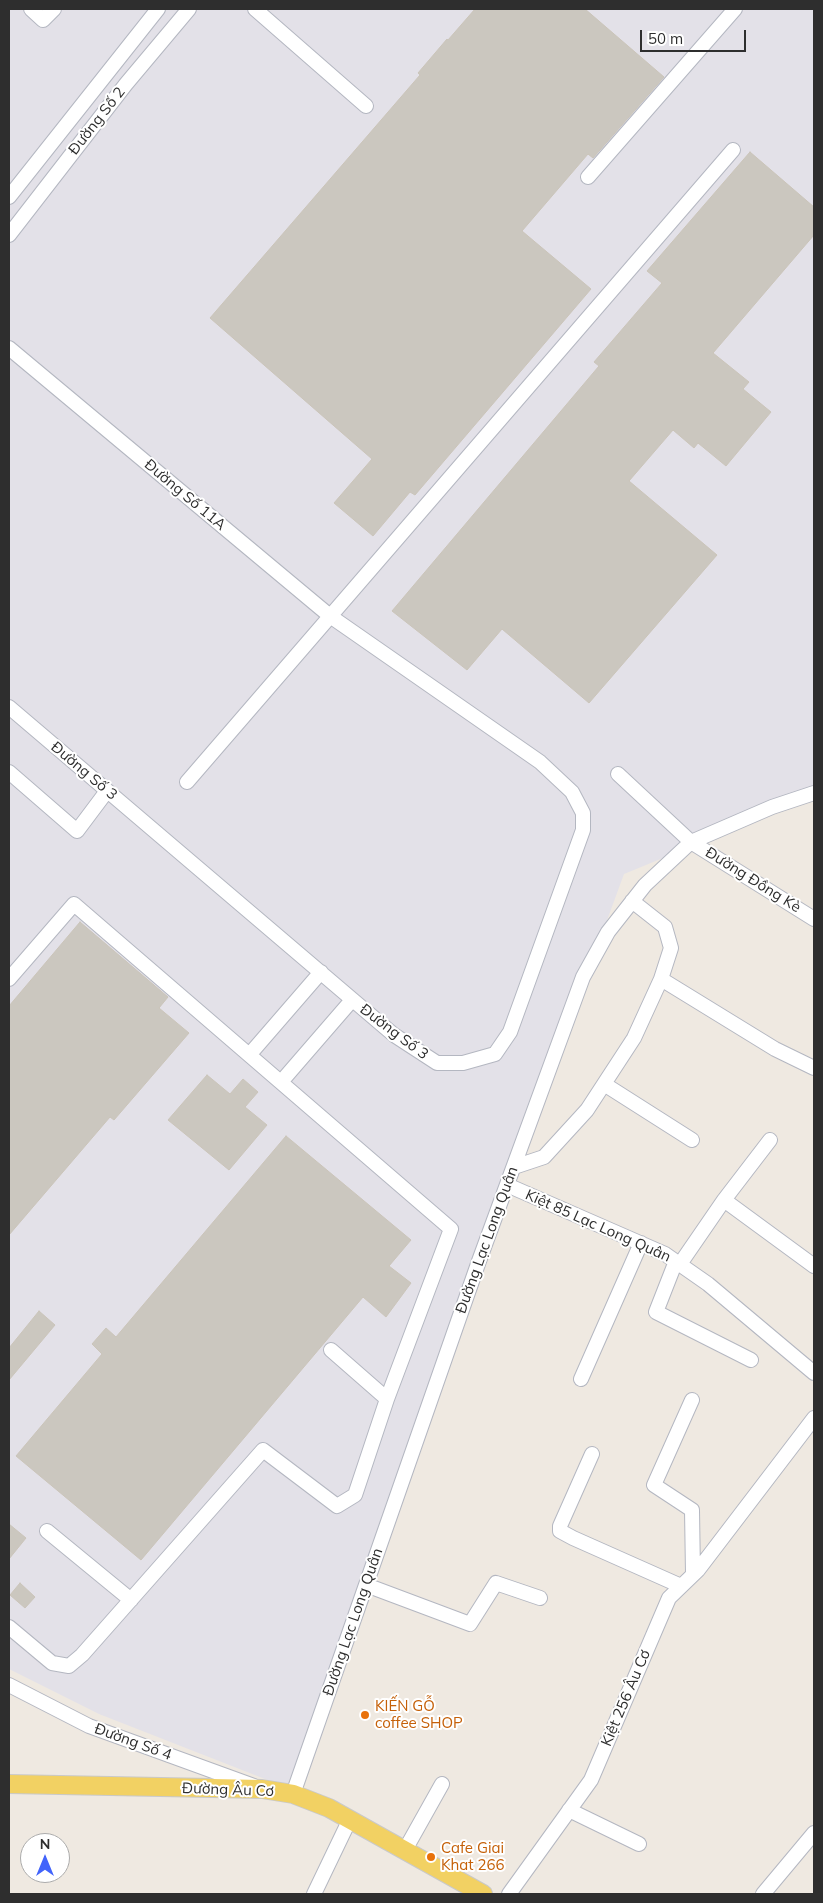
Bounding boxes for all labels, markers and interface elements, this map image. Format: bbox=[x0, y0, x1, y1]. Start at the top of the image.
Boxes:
scale bar bbox=[643, 20, 749, 52]
text: 50 m bbox=[648, 29, 683, 48]
street label: Đường Số 2 bbox=[65, 84, 129, 158]
street label: Đường Số 11A bbox=[141, 456, 229, 534]
street label: Đường Số 3 bbox=[47, 738, 121, 804]
street label: Đường Đồng Kè bbox=[702, 843, 804, 917]
street label: Đường Số 3 bbox=[356, 1000, 432, 1064]
street label: Đường Lạc Long Quân bbox=[452, 1164, 522, 1316]
street label: Kiệt 85 Lạc Long Quân bbox=[523, 1186, 673, 1266]
street label: Đường Lạc Long Quân bbox=[319, 1546, 387, 1698]
street label: Kiệt 256 Âu Cơ bbox=[598, 1647, 654, 1749]
place label: KIẾN GỖ coffee SHOP bbox=[375, 1697, 463, 1732]
marker: KIẾN GỖ coffee SHOP bbox=[359, 1709, 371, 1721]
street label: Đường Số 4 bbox=[92, 1720, 174, 1764]
street label: Đường Âu Cơ bbox=[182, 1779, 274, 1801]
north arrow bbox=[20, 1833, 70, 1883]
text: N bbox=[40, 1835, 50, 1853]
place label: Cafe Giai Khat 266 bbox=[441, 1839, 504, 1874]
marker: Cafe Giai Khat 266 bbox=[425, 1851, 437, 1863]

